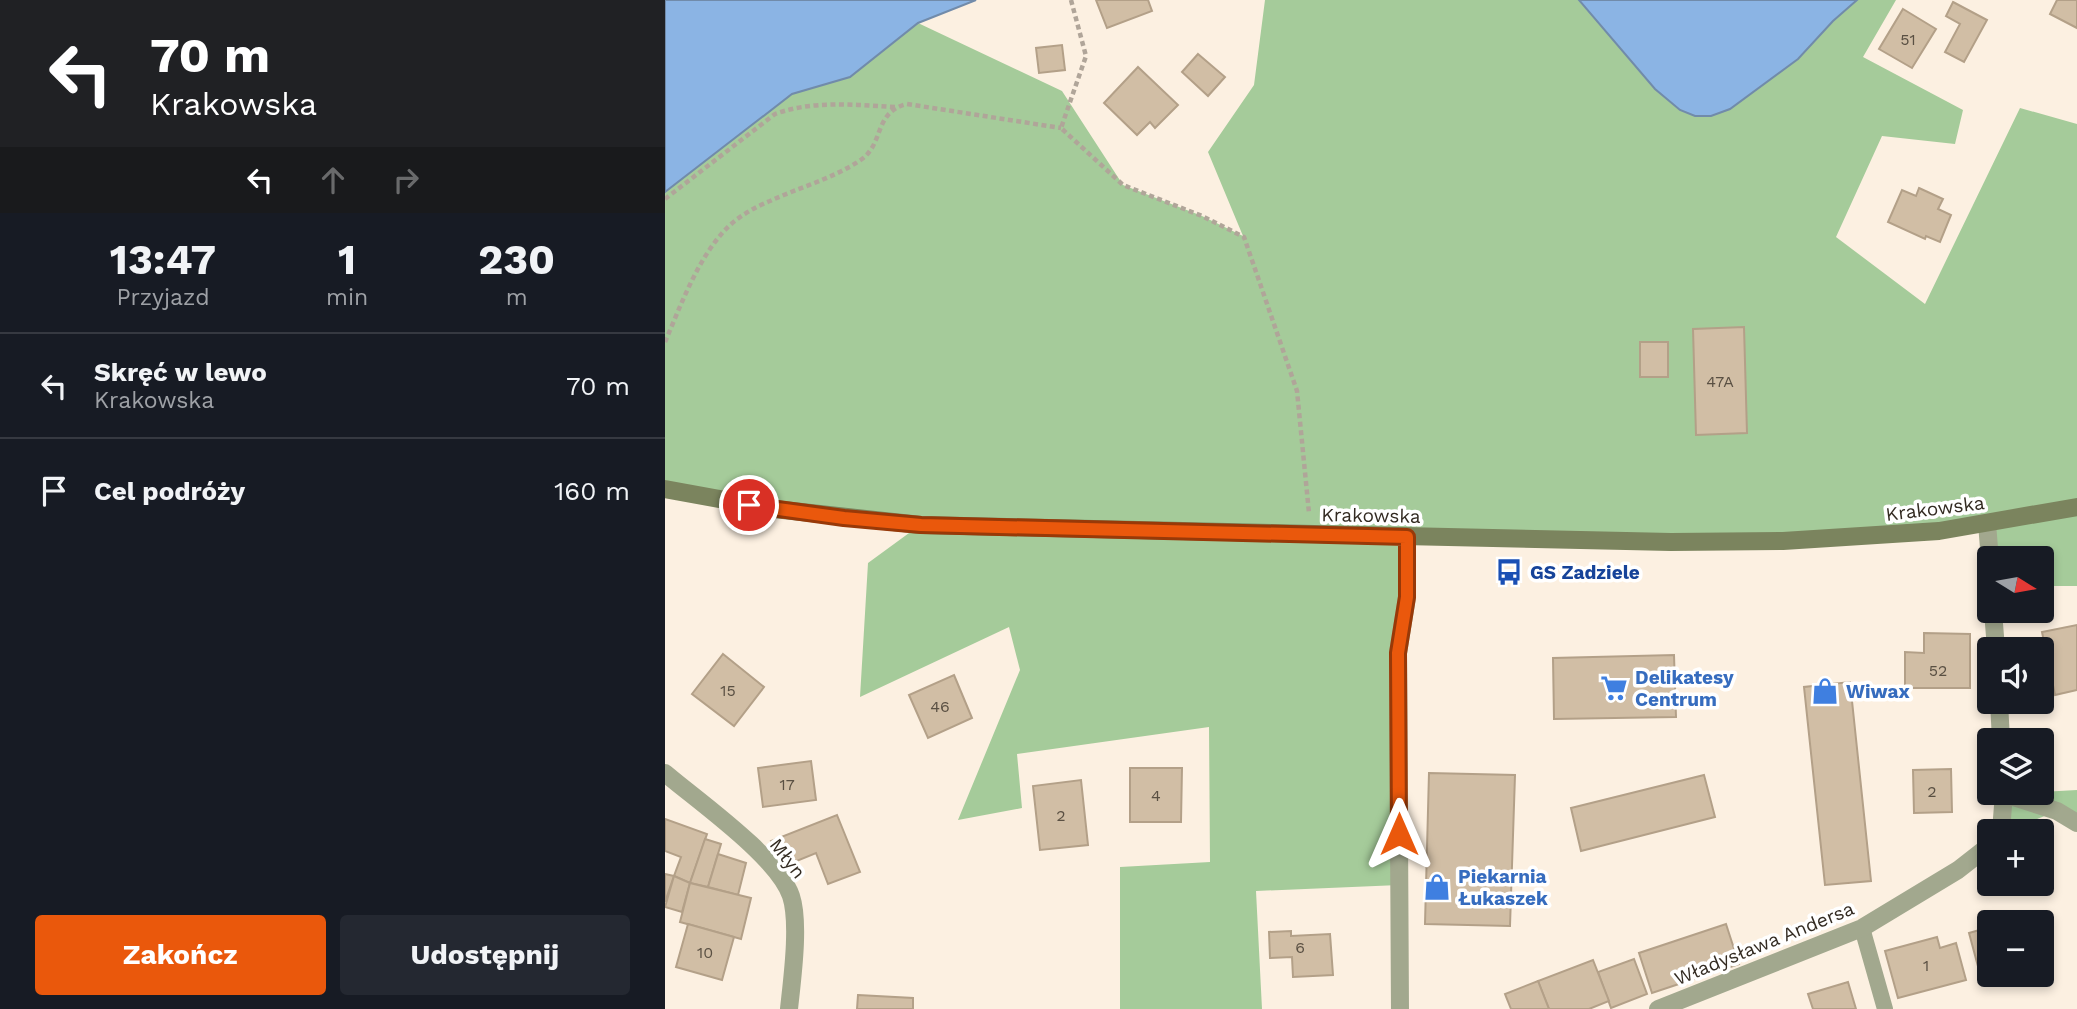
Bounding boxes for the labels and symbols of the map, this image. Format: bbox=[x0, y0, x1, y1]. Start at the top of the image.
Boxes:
house number: 51 bbox=[1900, 30, 1916, 49]
house number: 47A bbox=[1706, 372, 1734, 391]
pin bbox=[719, 475, 779, 535]
street label: Krakowska bbox=[1884, 491, 1986, 526]
street label: Krakowska bbox=[1321, 503, 1421, 528]
north arrow bbox=[1977, 546, 2055, 623]
bus stop icon: GS Zadziele bbox=[1494, 557, 1524, 587]
place label: GS Zadziele bbox=[1530, 561, 1640, 584]
house number: 52 bbox=[1929, 661, 1947, 680]
place label: Delikatesy Centrum bbox=[1635, 666, 1734, 711]
supermarket icon: Delikatesy Centrum bbox=[1599, 673, 1629, 703]
shop icon: Wiwax bbox=[1810, 676, 1840, 706]
place label: Wiwax bbox=[1846, 680, 1910, 703]
house number: 15 bbox=[720, 681, 736, 700]
house number: 46 bbox=[930, 697, 950, 716]
house number: 17 bbox=[779, 775, 795, 794]
house number: 2 bbox=[1927, 782, 1937, 801]
house number: 4 bbox=[1151, 786, 1161, 805]
position arrow bbox=[1362, 797, 1436, 871]
house number: 2 bbox=[1056, 806, 1066, 825]
street label: Młyn bbox=[765, 834, 810, 883]
place label: Piekarnia Łukaszek bbox=[1458, 865, 1548, 910]
shop icon: Piekarnia Łukaszek bbox=[1422, 872, 1452, 902]
street label: Władysława Andersa bbox=[1671, 897, 1858, 990]
house number: 6 bbox=[1295, 938, 1305, 957]
house number: 10 bbox=[697, 943, 713, 962]
house number: 1 bbox=[1923, 956, 1929, 975]

